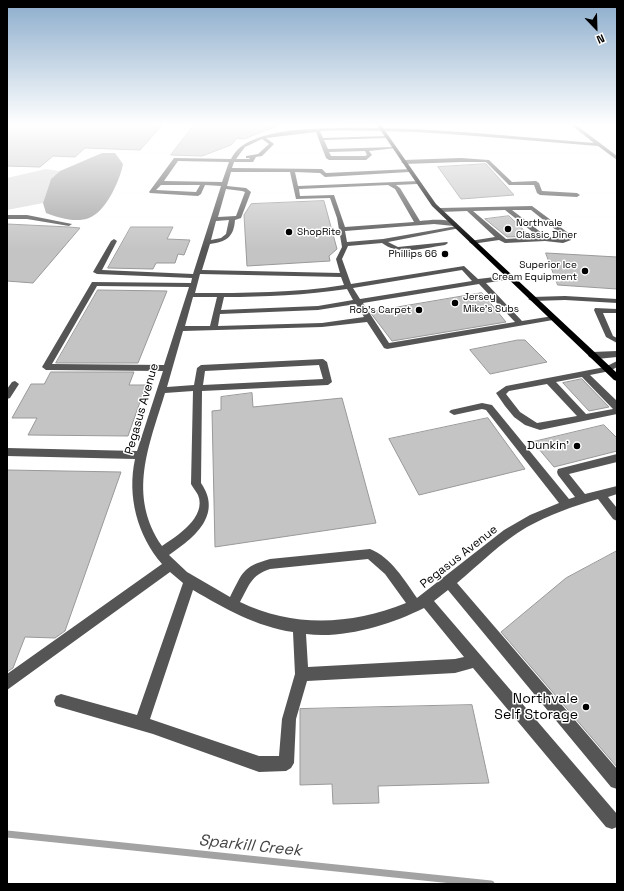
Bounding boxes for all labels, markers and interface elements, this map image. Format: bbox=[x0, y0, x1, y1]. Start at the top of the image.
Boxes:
north arrow bbox=[576, 8, 616, 48]
text: N bbox=[595, 31, 607, 47]
place label: Northvale Classic Diner bbox=[516, 217, 577, 240]
marker: Northvale Classic Diner bbox=[503, 224, 513, 234]
place label: ShopRite bbox=[297, 226, 341, 238]
marker: ShopRite bbox=[284, 227, 294, 237]
place label: Phillips 66 bbox=[389, 248, 437, 260]
marker: Phillips 66 bbox=[440, 249, 450, 259]
place label: Superior Ice Cream Equipment bbox=[492, 259, 577, 282]
marker: Superior Ice Cream Equipment bbox=[580, 266, 590, 276]
place label: Jersey Mike's Subs bbox=[463, 291, 519, 314]
marker: Jersey Mike's Subs bbox=[450, 298, 460, 308]
place label: Rob's Carpet bbox=[349, 304, 411, 316]
marker: Rob's Carpet bbox=[414, 305, 424, 315]
street label: Pegasus Avenue bbox=[122, 362, 162, 456]
place label: Dunkin' bbox=[527, 439, 569, 453]
marker: Dunkin' bbox=[572, 441, 582, 451]
street label: Pegasus Avenue bbox=[417, 522, 501, 592]
place label: Northvale Self Storage bbox=[494, 691, 578, 724]
marker: Northvale Self Storage bbox=[581, 702, 591, 712]
water label: Sparkill Creek bbox=[198, 831, 302, 861]

